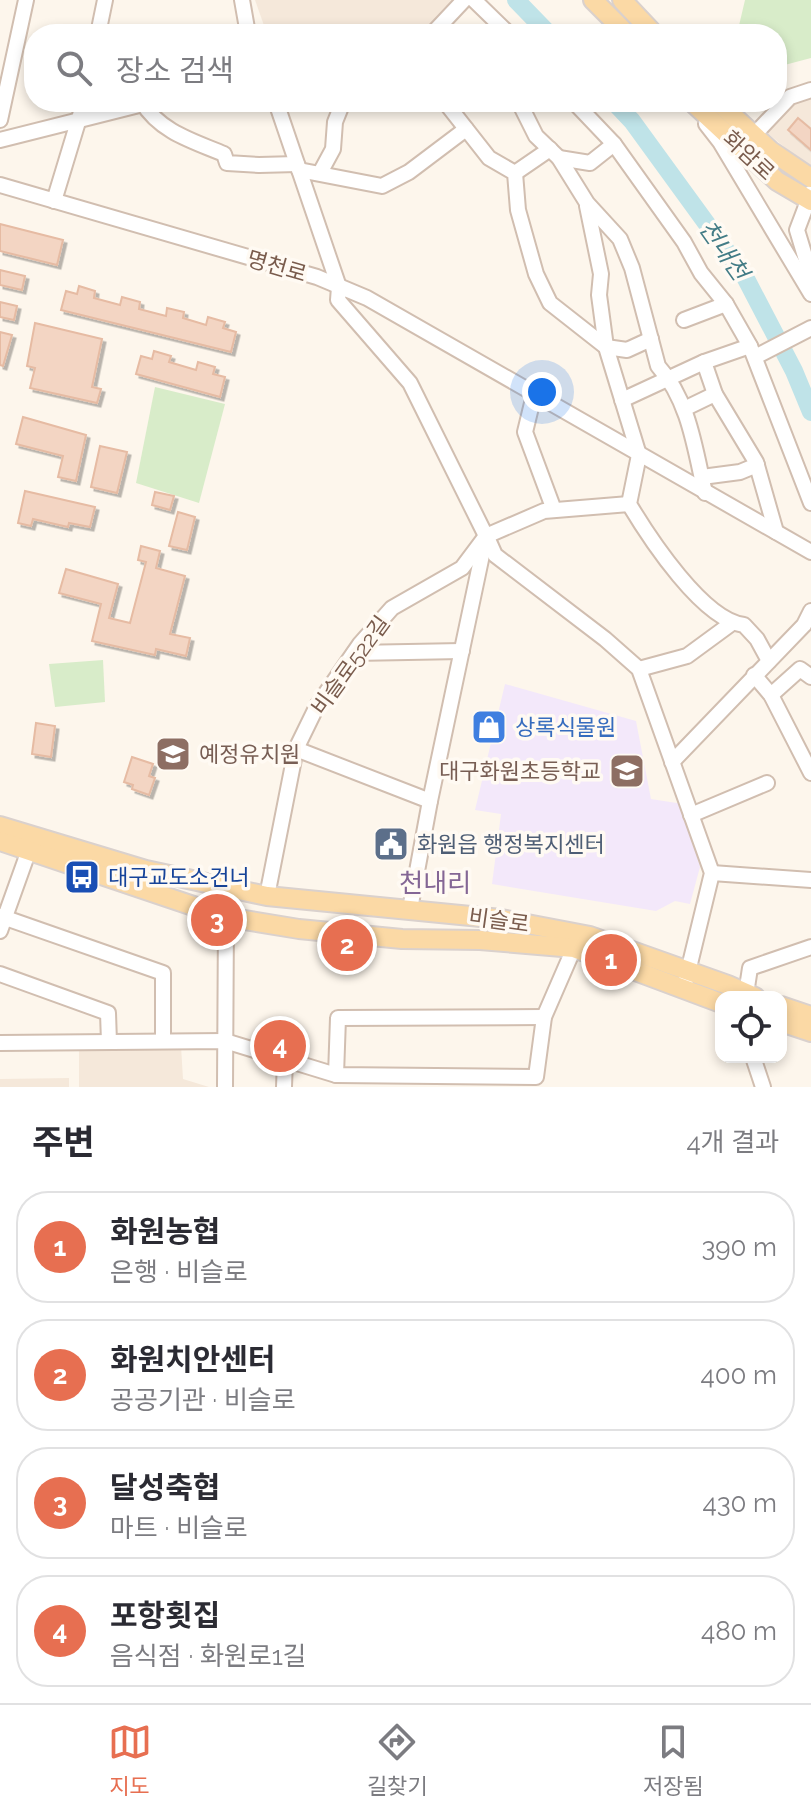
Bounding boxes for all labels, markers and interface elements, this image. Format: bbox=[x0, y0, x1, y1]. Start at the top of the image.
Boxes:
search box bbox=[24, 24, 787, 112]
icon: search bbox=[52, 46, 96, 90]
text: 장소 검색 bbox=[116, 53, 234, 88]
street label: 화암로 bbox=[718, 125, 780, 185]
water label: 천내천 bbox=[693, 215, 757, 288]
street label: 명천로 bbox=[244, 245, 310, 287]
your location bbox=[522, 372, 562, 412]
street label: 비슬로522길 bbox=[305, 610, 395, 720]
shop icon: 상록식물원 bbox=[470, 708, 508, 746]
place label: 상록식물원 bbox=[515, 714, 616, 740]
school or university icon: 예정유치원 bbox=[154, 735, 192, 773]
place label: 예정유치원 bbox=[199, 741, 300, 767]
school or university icon: 대구화원초등학교 bbox=[608, 752, 646, 790]
place label: 대구화원초등학교 bbox=[439, 758, 601, 784]
public building icon: 화원읍 행정복지센터 bbox=[372, 825, 410, 863]
place label: 화원읍 행정복지센터 bbox=[417, 831, 605, 857]
bus stop icon: 대구교도소건너 bbox=[63, 858, 101, 896]
place label: 대구교도소건너 bbox=[108, 864, 250, 890]
district label: 천내리 bbox=[399, 868, 471, 898]
pin: 3 bbox=[191, 890, 243, 950]
street label: 비슬로 bbox=[467, 903, 531, 937]
pin: 2 bbox=[321, 915, 373, 975]
pin: 1 bbox=[585, 930, 637, 990]
map controls bbox=[715, 991, 787, 1063]
button: locate bbox=[715, 991, 787, 1063]
pin: 4 bbox=[254, 1016, 306, 1076]
text: 주변 bbox=[32, 1122, 95, 1162]
text: 4개 결과 bbox=[686, 1127, 779, 1157]
text: 화원농협 bbox=[110, 1214, 220, 1249]
text: 1 bbox=[54, 1232, 66, 1262]
text: 390 m bbox=[701, 1232, 777, 1262]
text: 은행 · 비슬로 bbox=[110, 1257, 248, 1287]
text: 화원치안센터 bbox=[110, 1342, 276, 1377]
text: 2 bbox=[53, 1360, 67, 1390]
text: 400 m bbox=[700, 1360, 777, 1390]
text: 공공기관 · 비슬로 bbox=[110, 1385, 296, 1415]
text: 달성축협 bbox=[110, 1470, 220, 1505]
text: 3 bbox=[53, 1488, 67, 1518]
text: 430 m bbox=[702, 1488, 777, 1518]
text: 마트 · 비슬로 bbox=[110, 1513, 248, 1543]
text: 포항횟집 bbox=[110, 1598, 220, 1633]
text: 4 bbox=[53, 1616, 67, 1646]
text: 480 m bbox=[701, 1616, 777, 1646]
text: 음식점 · 화원로1길 bbox=[110, 1641, 307, 1671]
tab: 지도 bbox=[108, 1720, 152, 1800]
tab: 길찾기 bbox=[367, 1720, 427, 1800]
tab: 저장됨 bbox=[643, 1720, 703, 1800]

